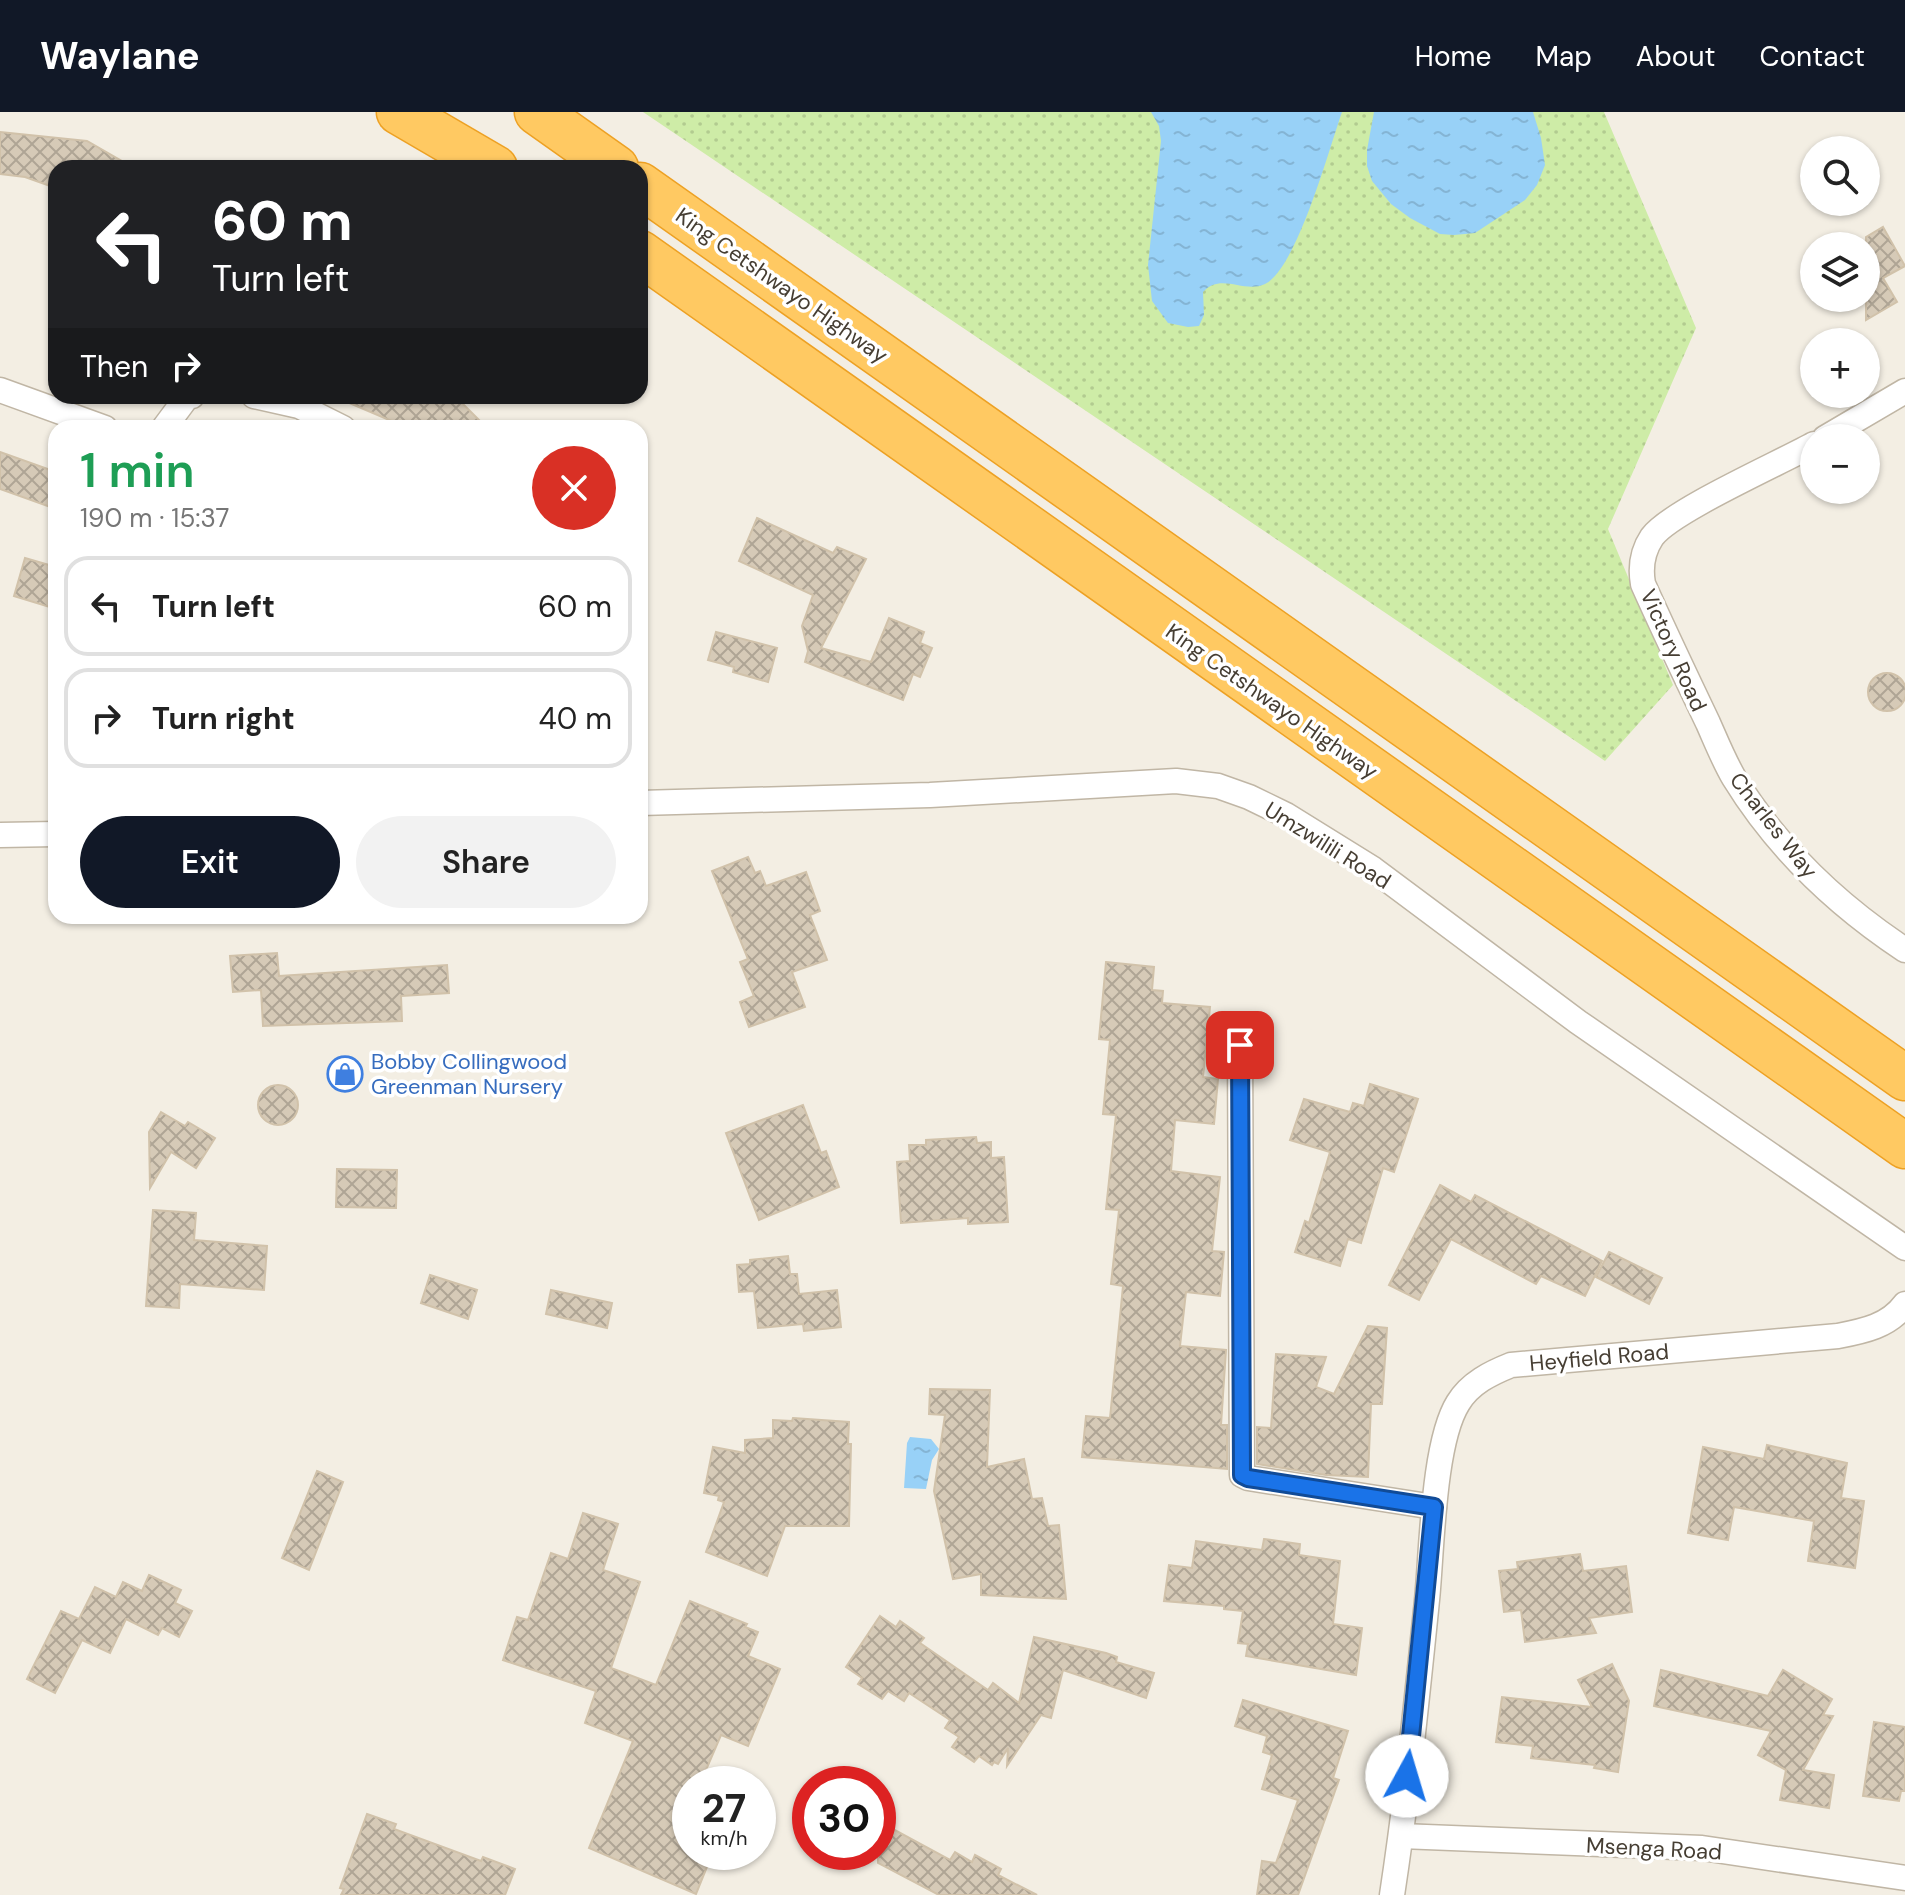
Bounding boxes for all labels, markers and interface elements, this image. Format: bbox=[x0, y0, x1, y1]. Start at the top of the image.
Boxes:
text: Waylane bbox=[40, 31, 200, 81]
text: Home bbox=[1415, 38, 1491, 75]
text: Map bbox=[1535, 38, 1592, 75]
text: About bbox=[1636, 38, 1715, 75]
text: Contact bbox=[1759, 38, 1865, 75]
map controls bbox=[1800, 136, 1880, 504]
button: search bbox=[1800, 136, 1880, 216]
text: 60 m bbox=[212, 184, 353, 257]
icon: left bbox=[80, 192, 184, 296]
street label: King Cetshwayo Highway bbox=[670, 201, 894, 370]
button: layers bbox=[1800, 232, 1880, 312]
text: Turn left bbox=[212, 255, 349, 302]
button: + bbox=[1800, 328, 1880, 408]
icon: right bbox=[164, 344, 208, 388]
text: Then bbox=[80, 347, 148, 386]
button: − bbox=[1800, 424, 1880, 504]
text: 1 min bbox=[80, 439, 195, 502]
button: close bbox=[532, 446, 616, 530]
text: 190 m · 15:37 bbox=[80, 501, 229, 535]
icon: left bbox=[84, 584, 128, 628]
street label: Victory Road bbox=[1634, 584, 1713, 716]
text: Turn left bbox=[152, 587, 275, 626]
text: 60 m bbox=[538, 587, 612, 626]
street label: King Cetshwayo Highway bbox=[1160, 617, 1384, 786]
icon: right bbox=[84, 696, 128, 740]
text: Turn right bbox=[152, 699, 295, 738]
text: 40 m bbox=[539, 699, 612, 738]
street label: Charles Way bbox=[1723, 766, 1824, 884]
street label: Umzwilili Road bbox=[1259, 795, 1396, 896]
button: Exit bbox=[80, 816, 340, 908]
button: Share bbox=[356, 816, 616, 908]
pin bbox=[1206, 1011, 1274, 1079]
icon: arrive bbox=[1218, 1023, 1262, 1067]
place label: Bobby Collingwood Greenman Nursery bbox=[371, 1047, 567, 1101]
shop icon: Bobby Collingwood Greenman Nursery bbox=[326, 1055, 364, 1093]
street label: Heyfield Road bbox=[1528, 1337, 1670, 1378]
position arrow bbox=[1365, 1734, 1449, 1818]
speed limit sign: 30 bbox=[792, 1766, 896, 1870]
text: 27 bbox=[702, 1782, 746, 1834]
text: km/h bbox=[700, 1825, 748, 1851]
street label: Msenga Road bbox=[1585, 1830, 1723, 1867]

